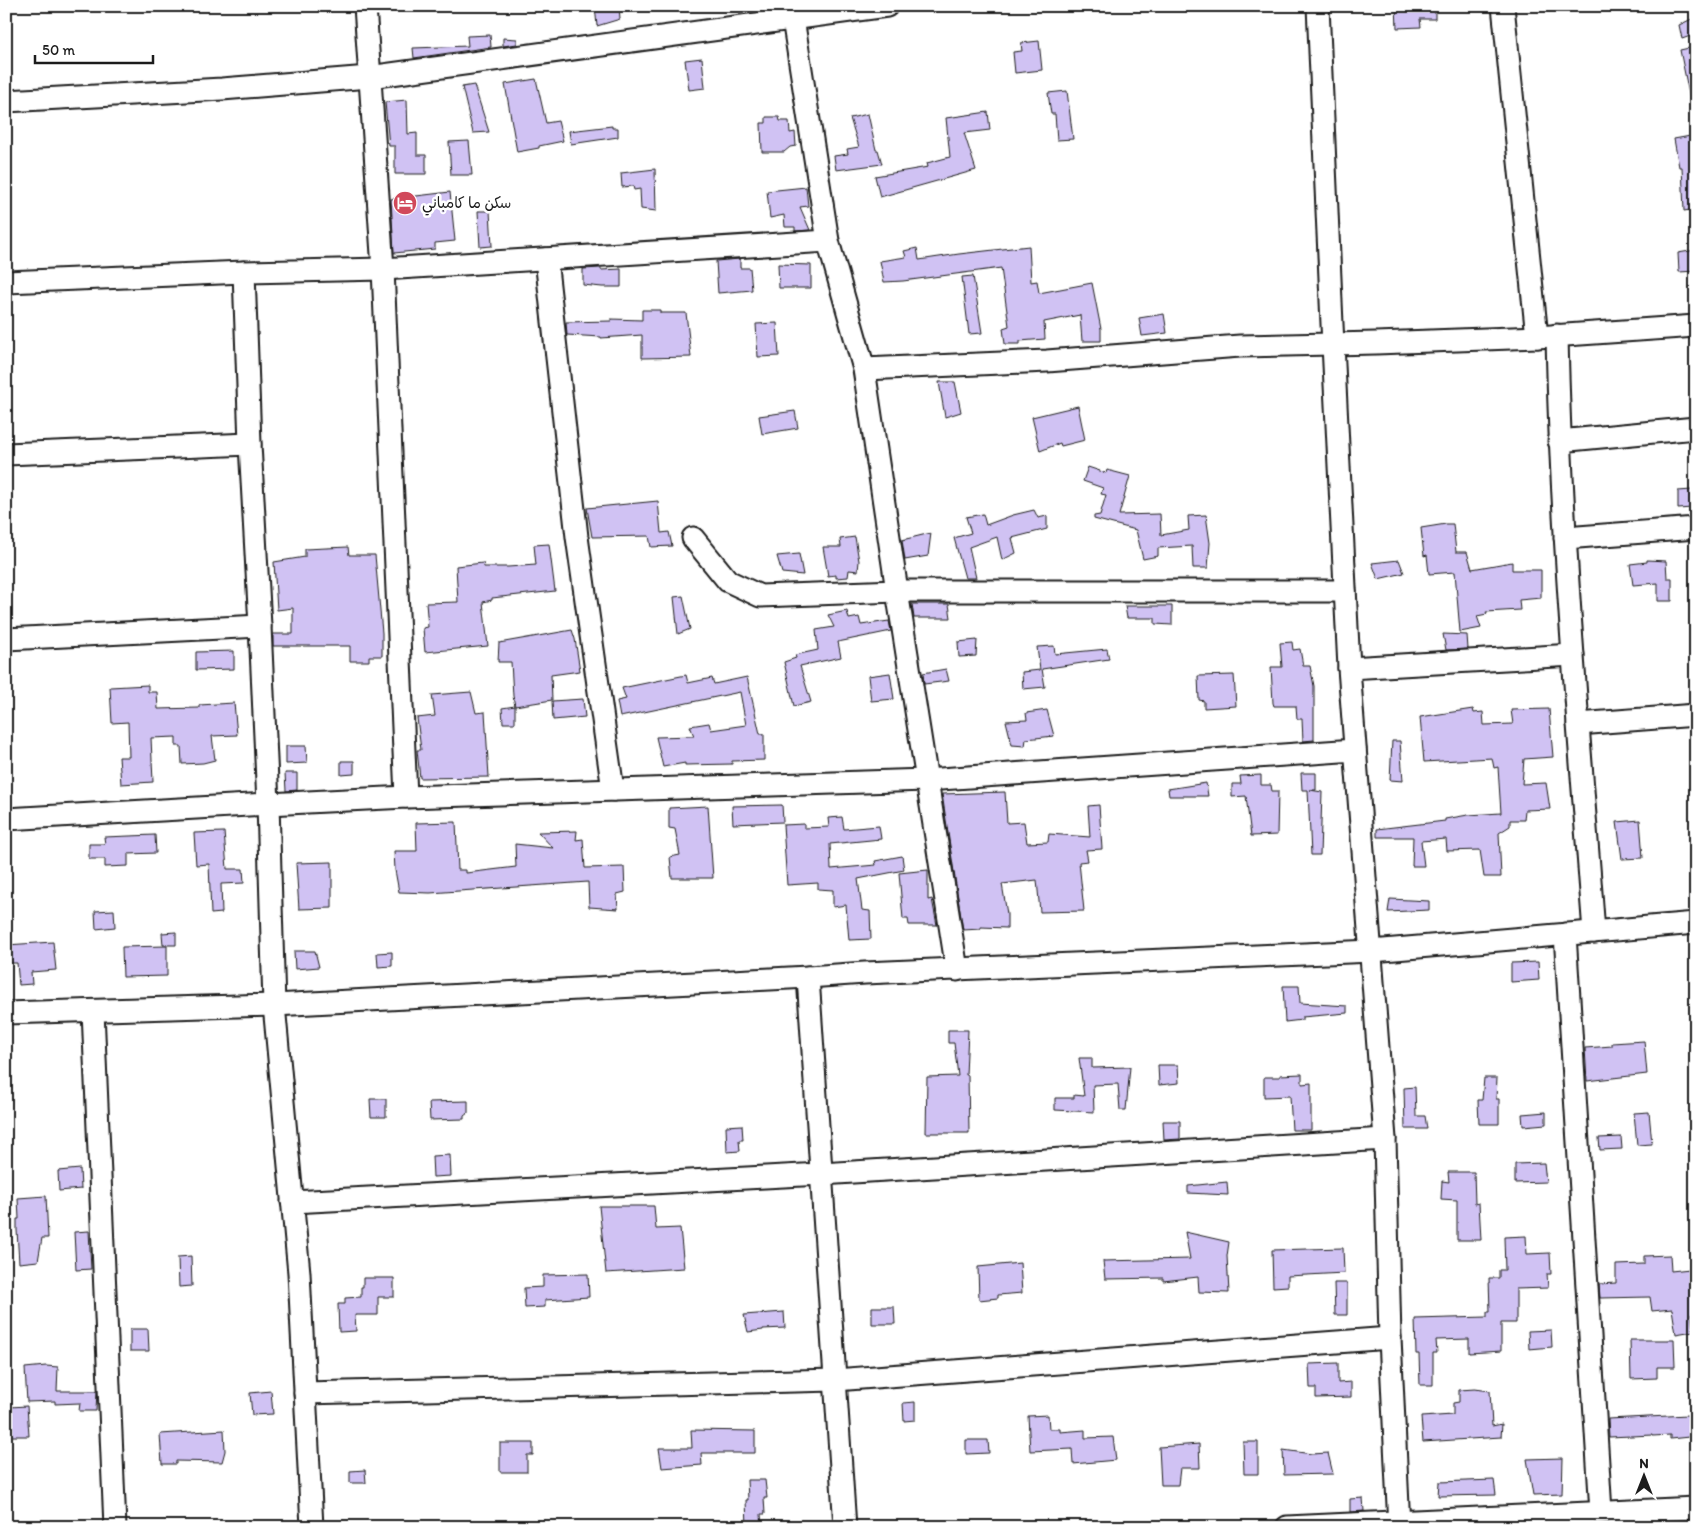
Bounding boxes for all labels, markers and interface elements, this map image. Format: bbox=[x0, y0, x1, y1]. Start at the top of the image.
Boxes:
scale bar bbox=[35, 32, 152, 64]
text: 50 m bbox=[42, 41, 75, 59]
hotel icon: سكن ما كامباني bbox=[392, 190, 418, 216]
place label: سكن ما كامباني bbox=[422, 194, 511, 216]
north arrow bbox=[1620, 1450, 1670, 1500]
text: N bbox=[1639, 1455, 1649, 1472]

